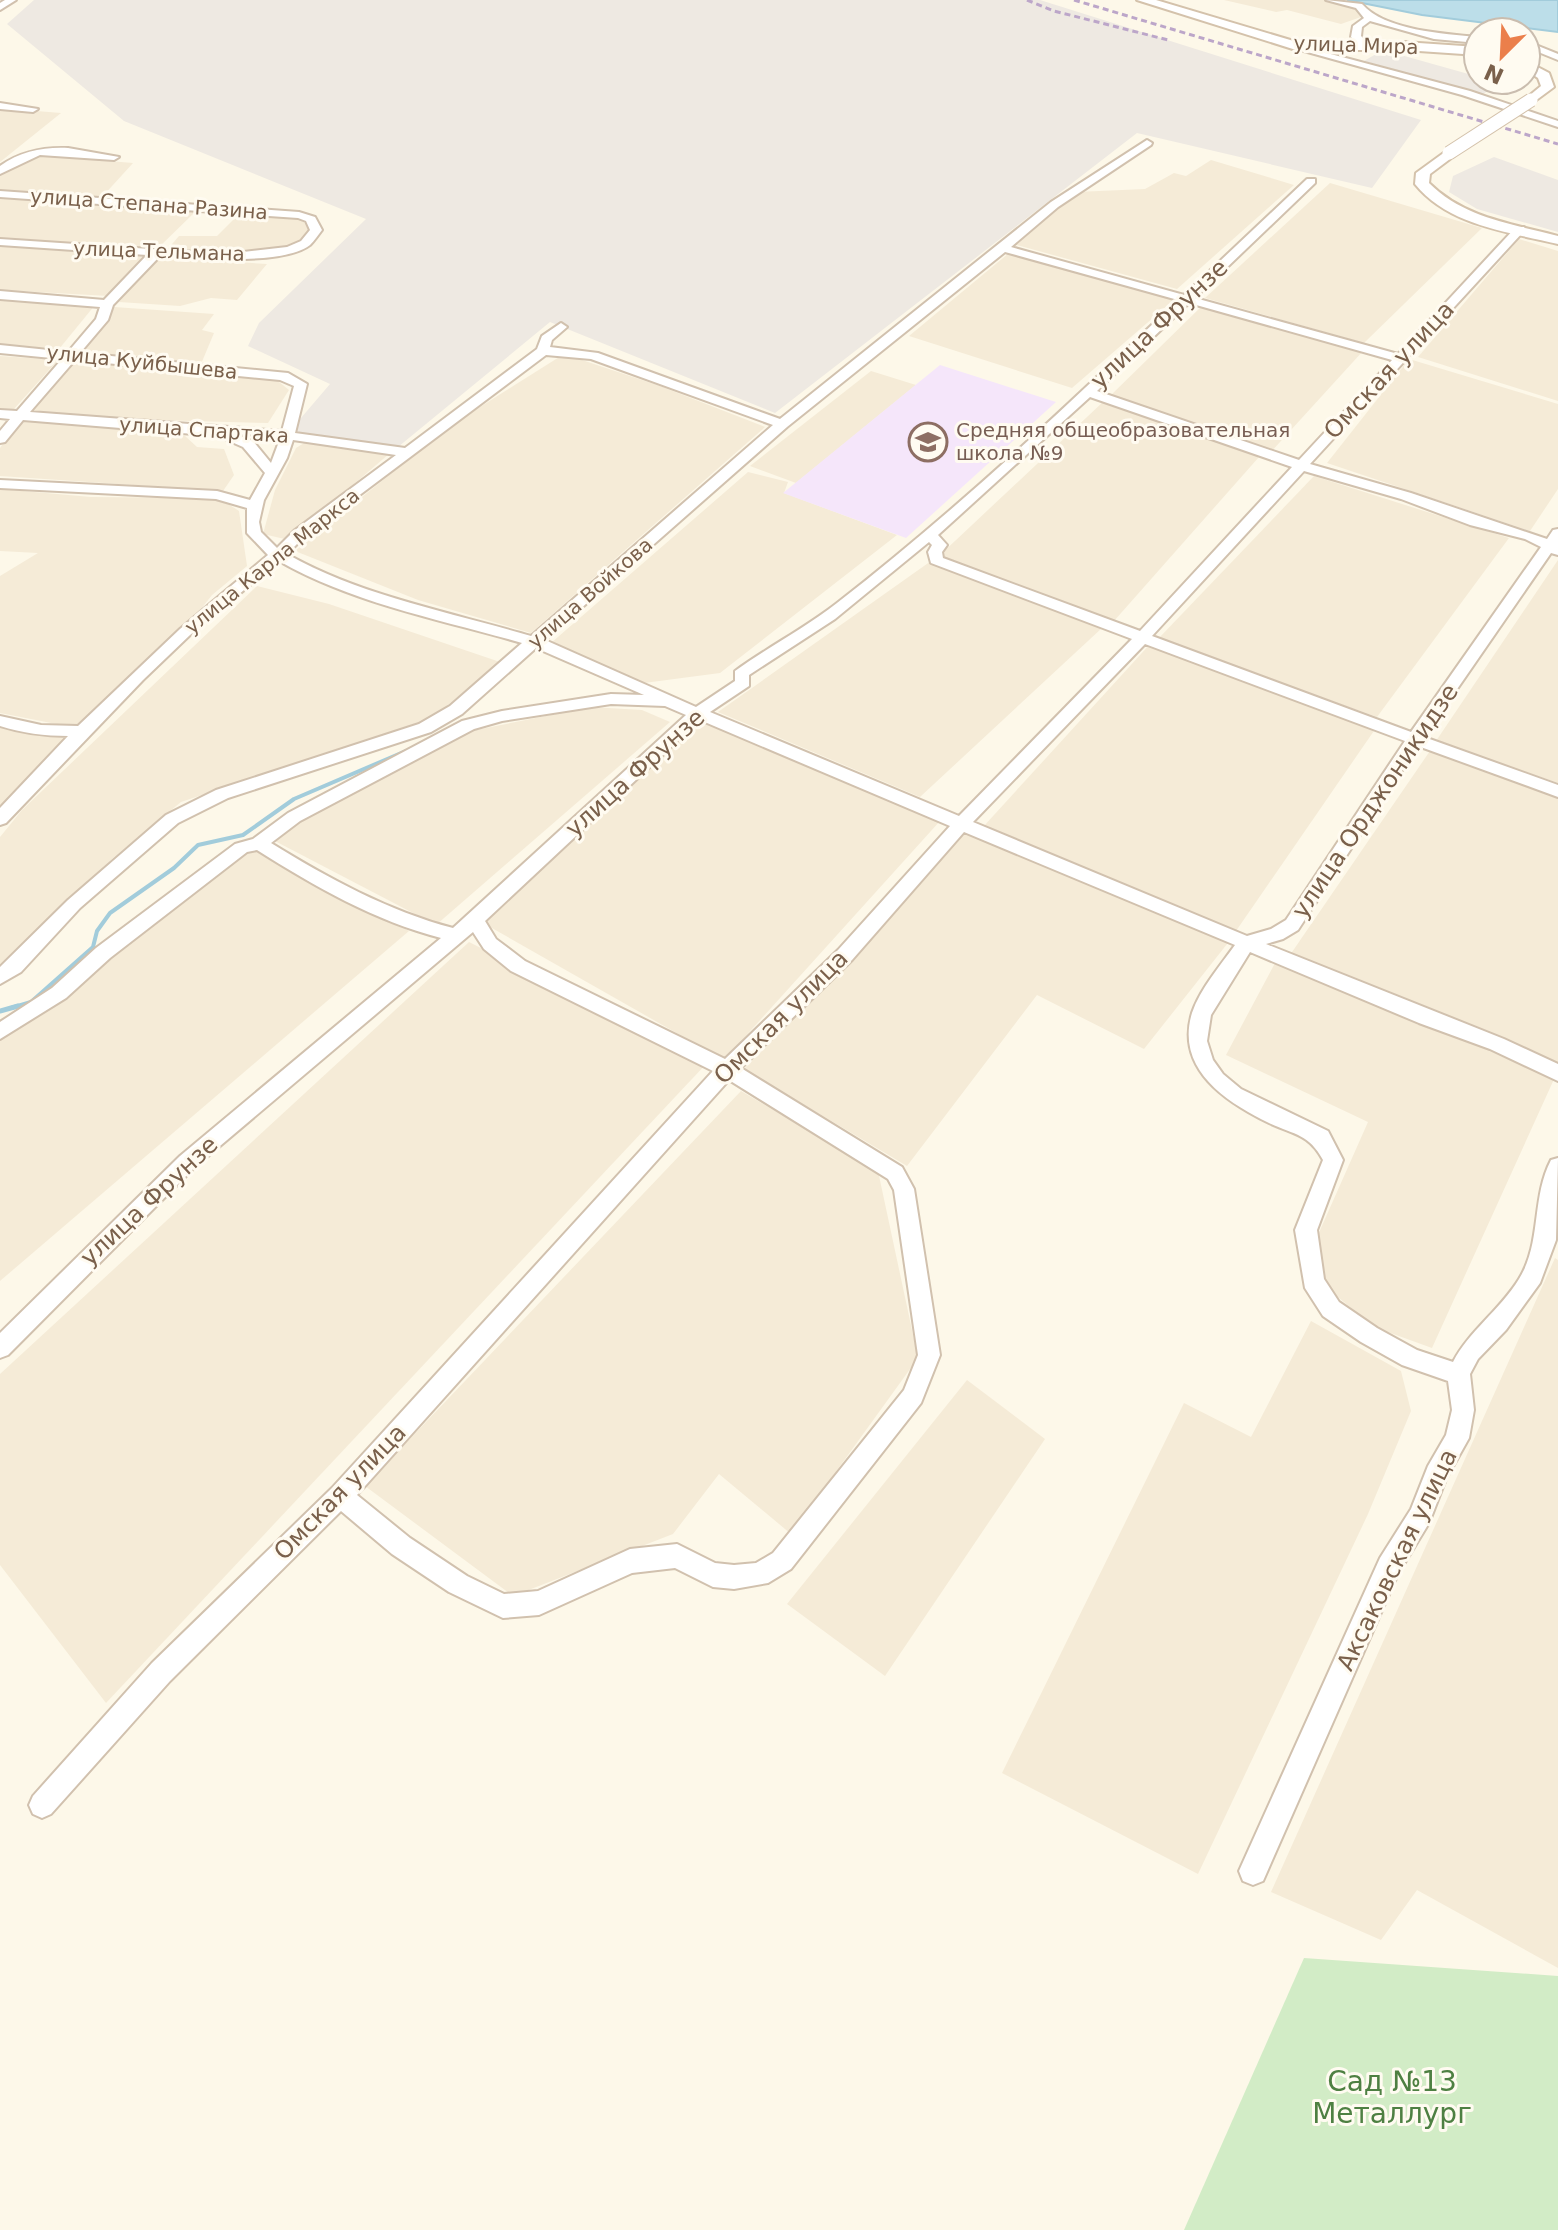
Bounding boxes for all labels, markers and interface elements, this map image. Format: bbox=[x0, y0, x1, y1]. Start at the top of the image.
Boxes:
north arrow bbox=[1462, 16, 1542, 96]
street label: улица Мира bbox=[1293, 31, 1419, 59]
text: N bbox=[1481, 59, 1508, 89]
street label: улица Степана Разина bbox=[29, 184, 269, 224]
street label: улица Тельмана bbox=[73, 236, 245, 266]
street label: улица Фрунзе bbox=[1085, 253, 1233, 395]
street label: Омская улица bbox=[1318, 295, 1460, 445]
street label: улица Куйбышева bbox=[45, 340, 239, 384]
street label: улица Спартака bbox=[118, 412, 290, 448]
place label: Средняя общеобразовательная школа №9 bbox=[956, 418, 1290, 465]
school or university icon: Средняя общеобразовательная школа №9 bbox=[907, 421, 949, 463]
street label: улица Карла Маркса bbox=[180, 483, 364, 639]
street label: улица Войкова bbox=[523, 532, 657, 654]
street label: улица Орджоникидзе bbox=[1286, 679, 1464, 923]
street label: улица Фрунзе bbox=[560, 703, 710, 843]
street label: Омская улица bbox=[708, 944, 854, 1090]
street label: улица Фрунзе bbox=[75, 1130, 223, 1272]
street label: Омская улица bbox=[268, 1418, 412, 1566]
street label: Аксаковская улица bbox=[1331, 1445, 1463, 1675]
park label: Сад №13 Металлург bbox=[1312, 2065, 1472, 2130]

